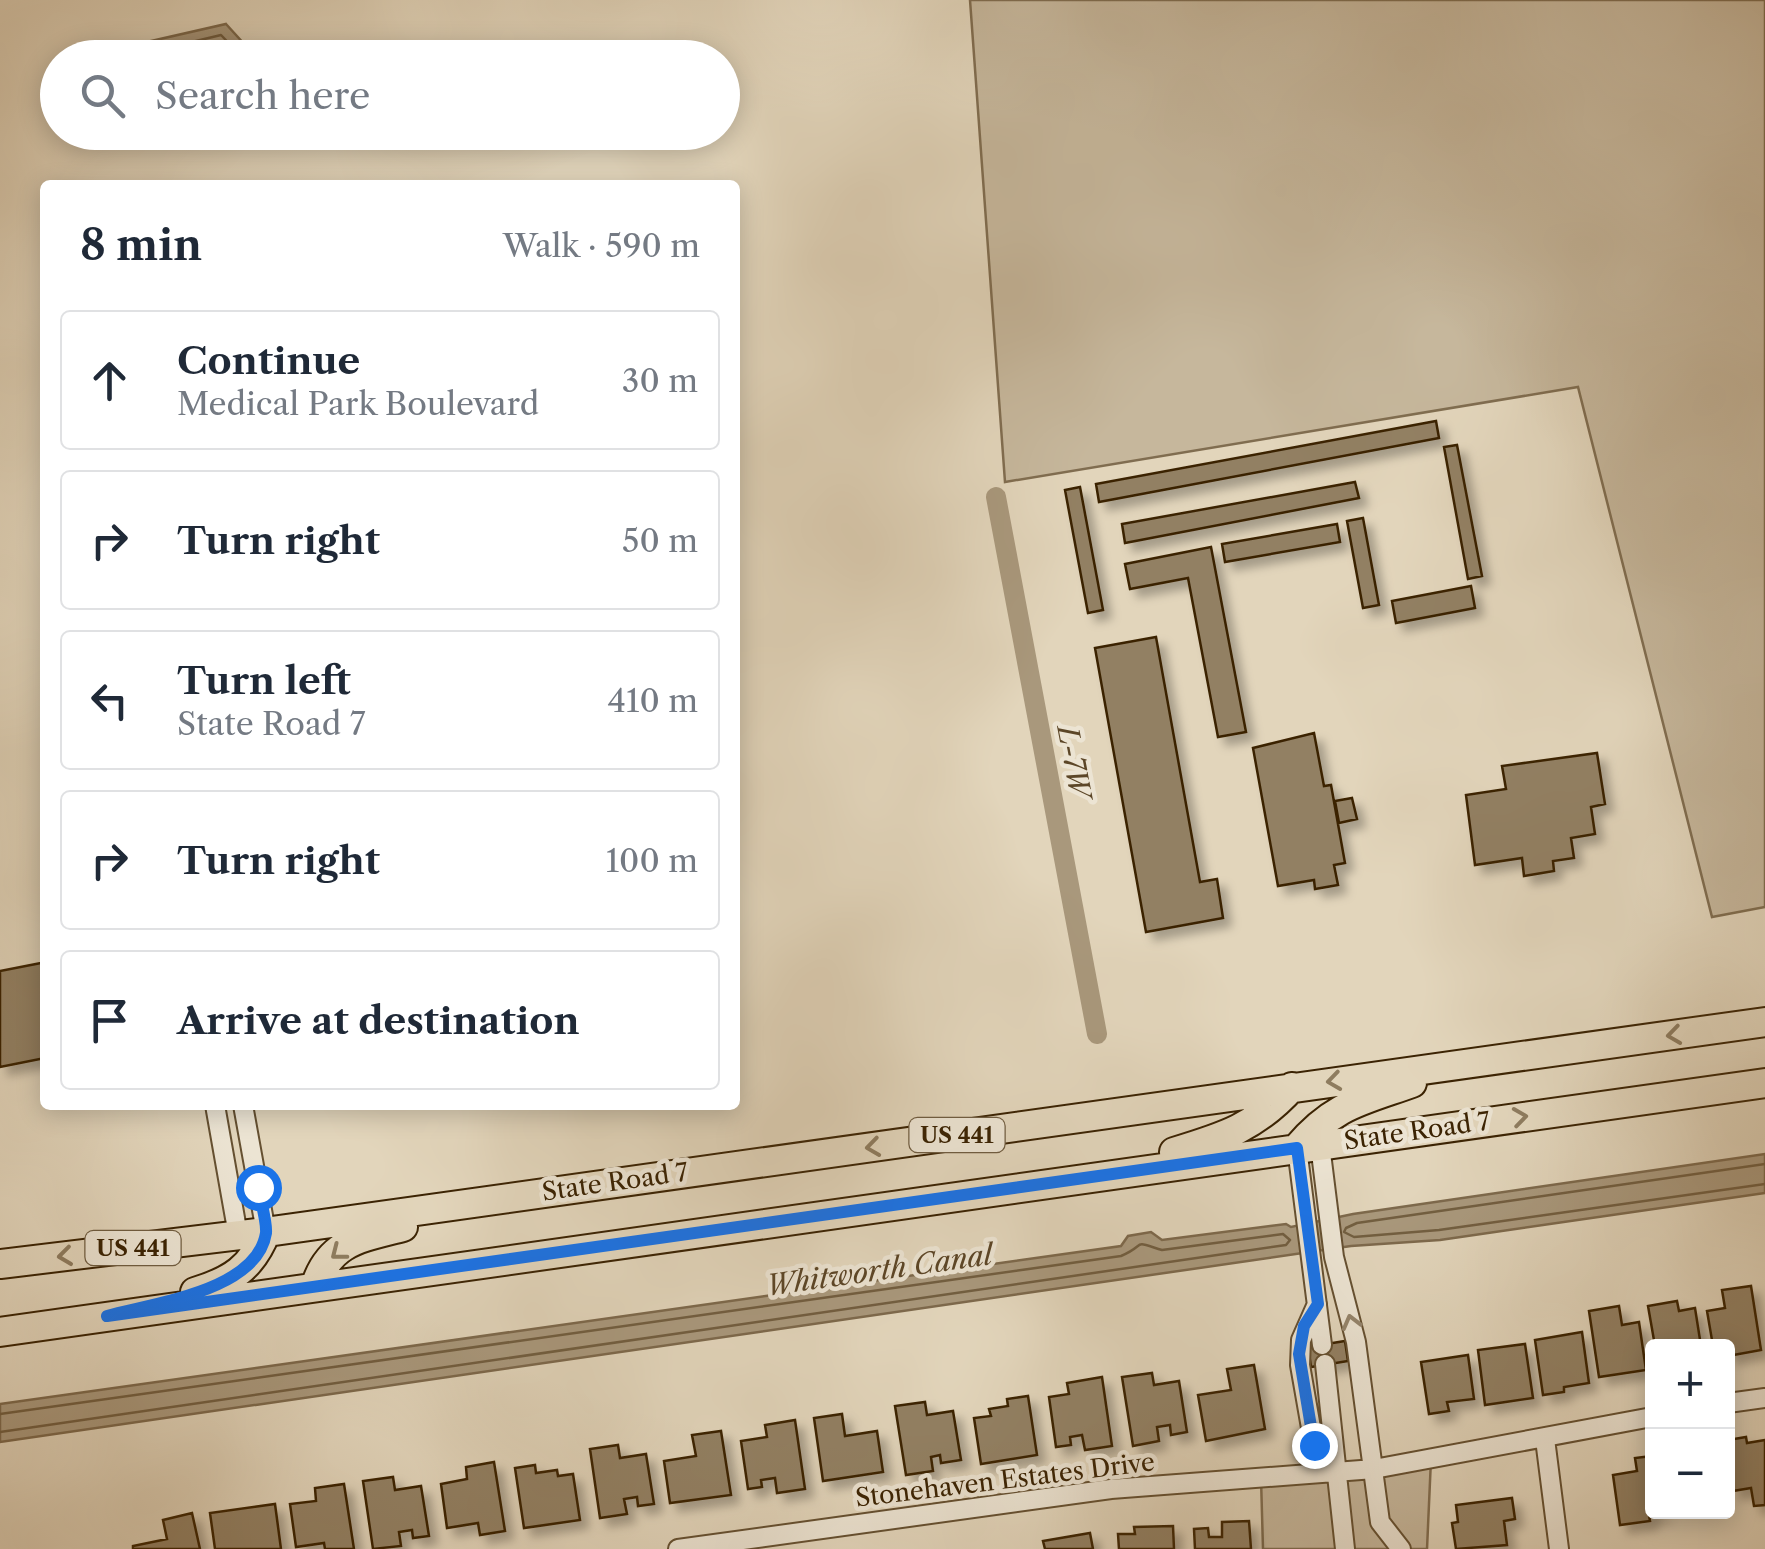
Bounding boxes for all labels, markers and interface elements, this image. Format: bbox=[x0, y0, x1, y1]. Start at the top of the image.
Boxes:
search box bbox=[40, 40, 740, 150]
icon: search bbox=[75, 68, 130, 123]
text: Search here bbox=[155, 72, 370, 119]
text: 8 min bbox=[80, 219, 202, 271]
text: Walk · 590 m bbox=[503, 226, 700, 265]
text: Continue bbox=[177, 337, 360, 384]
icon: ahead bbox=[82, 353, 137, 408]
text: 30 m bbox=[622, 361, 698, 400]
text: Medical Park Boulevard bbox=[177, 384, 539, 423]
icon: right bbox=[82, 513, 137, 568]
text: Turn right bbox=[177, 517, 380, 564]
text: 50 m bbox=[622, 521, 698, 560]
text: Turn left bbox=[177, 657, 351, 704]
icon: left bbox=[82, 673, 137, 728]
text: 410 m bbox=[607, 681, 698, 720]
text: State Road 7 bbox=[177, 704, 366, 743]
water label: L-7W bbox=[1050, 720, 1099, 806]
icon: right bbox=[82, 833, 137, 888]
text: Turn right bbox=[177, 837, 380, 884]
text: 100 m bbox=[606, 841, 698, 880]
icon: arrive bbox=[82, 993, 137, 1048]
text: Arrive at destination bbox=[177, 997, 580, 1044]
one-way arrow bbox=[1666, 1023, 1683, 1044]
one-way arrow bbox=[1325, 1070, 1342, 1091]
street label: State Road 7 bbox=[1342, 1105, 1493, 1157]
one-way arrow bbox=[1513, 1107, 1529, 1128]
road number: US 441 bbox=[910, 1118, 1004, 1152]
one-way arrow bbox=[865, 1135, 882, 1156]
street label: State Road 7 bbox=[540, 1156, 691, 1208]
route start bbox=[236, 1165, 282, 1211]
road number: US 441 bbox=[86, 1231, 180, 1265]
water label: Whitworth Canal bbox=[763, 1237, 998, 1303]
one-way arrow bbox=[332, 1242, 350, 1259]
one-way arrow bbox=[57, 1245, 73, 1266]
one-way arrow bbox=[1342, 1314, 1363, 1332]
map controls bbox=[1645, 1339, 1735, 1519]
button: + bbox=[1645, 1339, 1735, 1429]
route end bbox=[1292, 1423, 1338, 1469]
button: − bbox=[1645, 1429, 1735, 1519]
street label: Stonehaven Estates Drive bbox=[854, 1446, 1156, 1514]

